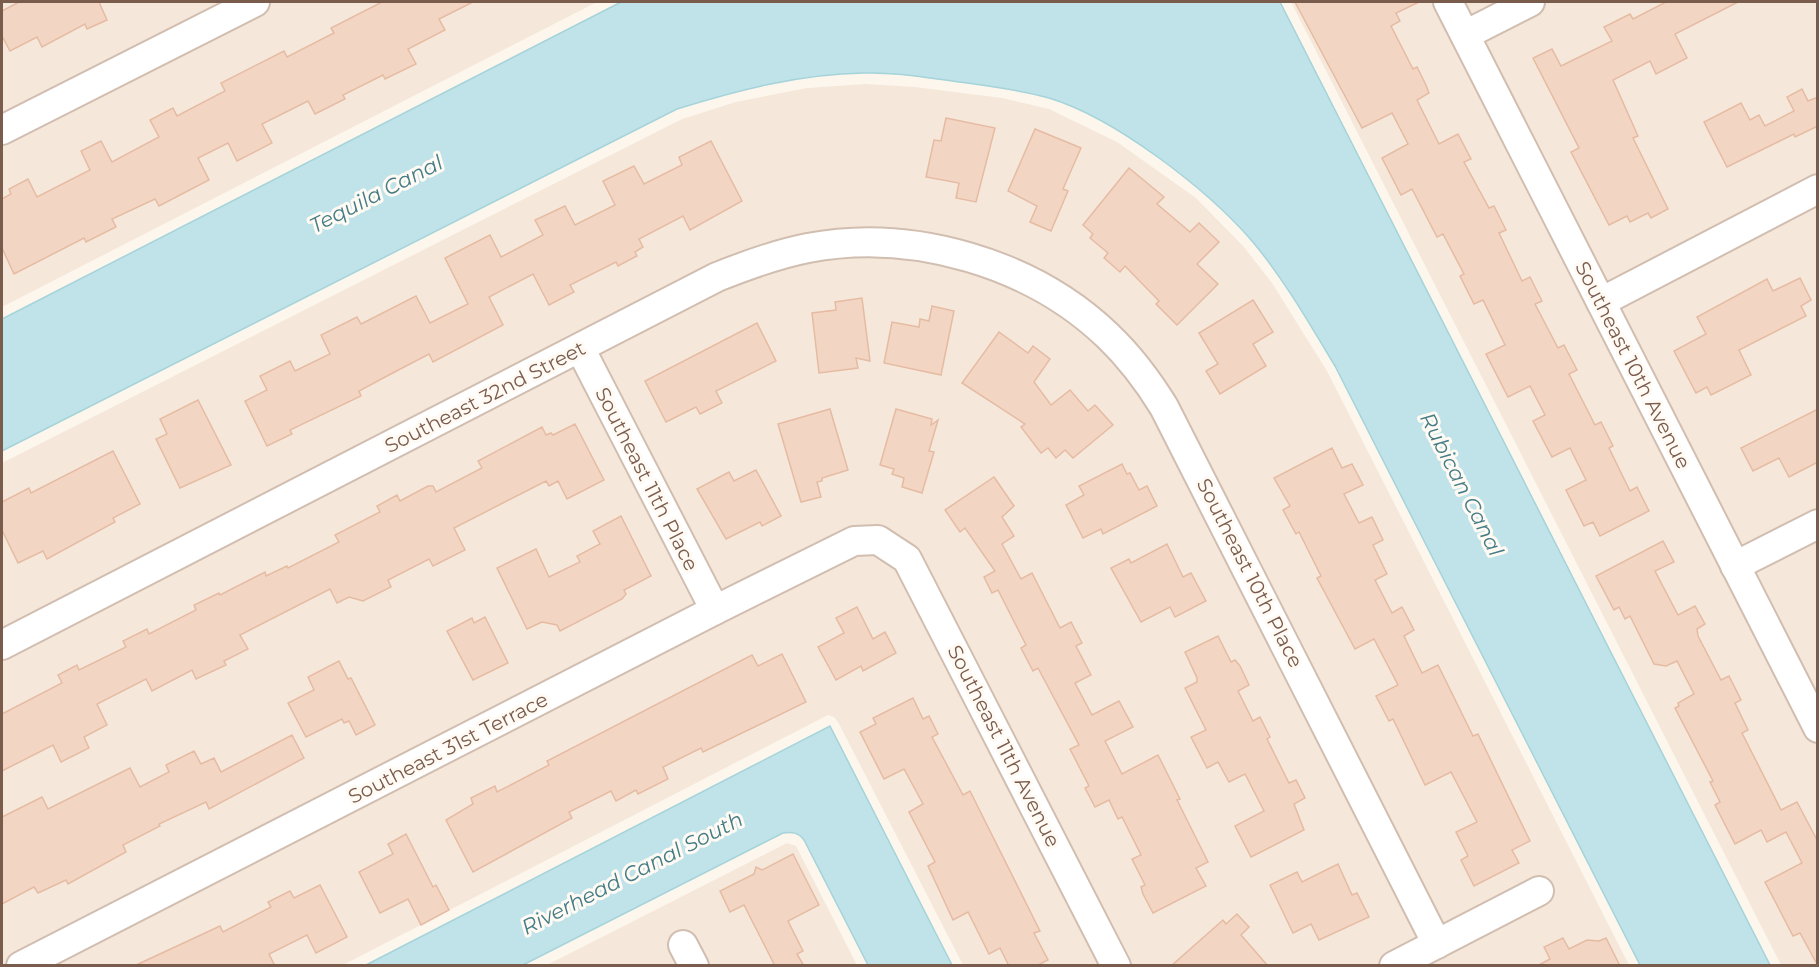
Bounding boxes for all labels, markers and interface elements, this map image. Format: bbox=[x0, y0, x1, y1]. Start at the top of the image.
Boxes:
water label: Tequila Canal bbox=[305, 150, 447, 238]
street label: Southeast 10th Avenue bbox=[1570, 257, 1696, 473]
street label: Southeast 32nd Street bbox=[381, 336, 589, 458]
street label: Southeast 11th Place bbox=[590, 383, 704, 575]
water label: Rubican Canal bbox=[1415, 408, 1509, 560]
street label: Southeast 10th Place bbox=[1192, 474, 1308, 672]
street label: Southeast 11th Avenue bbox=[943, 641, 1065, 851]
street label: Southeast 31st Terrace bbox=[344, 687, 552, 809]
water label: Riverhead Canal South bbox=[517, 806, 747, 940]

